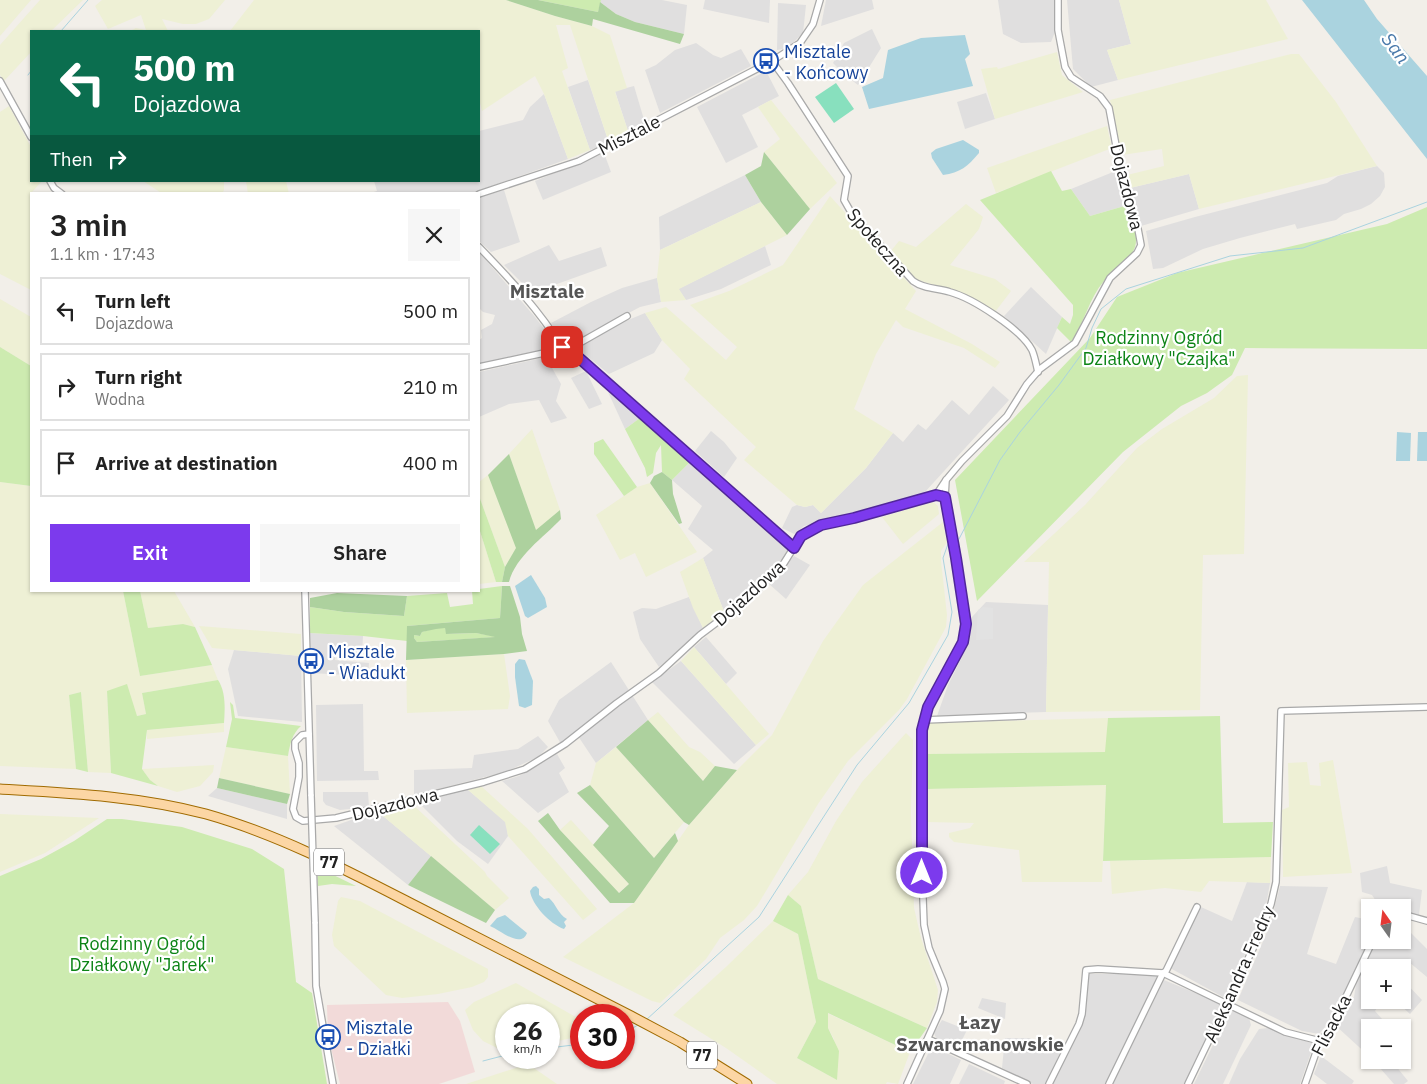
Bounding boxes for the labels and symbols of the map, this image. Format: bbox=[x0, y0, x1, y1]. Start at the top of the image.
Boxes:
water label: San bbox=[1377, 28, 1415, 68]
place label: Misztale - Końcowy bbox=[784, 40, 868, 84]
bus stop icon: Misztale - Końcowy bbox=[753, 48, 779, 74]
street label: Misztale bbox=[594, 110, 664, 160]
street label: Dojazdowa bbox=[1105, 141, 1149, 233]
street label: Społeczna bbox=[842, 203, 914, 281]
district label: Misztale bbox=[510, 279, 584, 303]
pin bbox=[541, 326, 583, 368]
park label: Rodzinny Ogród Działkowy "Czajka" bbox=[1082, 326, 1236, 370]
street label: Dojazdowa bbox=[709, 555, 790, 631]
place label: Misztale - Wiadukt bbox=[328, 640, 406, 684]
bus stop icon: Misztale - Wiadukt bbox=[298, 648, 324, 674]
street label: Dojazdowa bbox=[349, 782, 441, 826]
position arrow bbox=[895, 846, 947, 898]
road number: 77 bbox=[314, 849, 344, 876]
north arrow bbox=[1361, 899, 1411, 949]
street label: Aleksandra Fredry bbox=[1199, 902, 1279, 1046]
park label: Rodzinny Ogród Działkowy "Jarek" bbox=[70, 932, 215, 976]
street label: Flisacka bbox=[1306, 990, 1356, 1060]
speed limit sign: 30 bbox=[570, 1004, 635, 1069]
district label: Łazy Szwarcmanowskie bbox=[896, 1010, 1064, 1056]
place label: Misztale - Działki bbox=[346, 1016, 413, 1060]
bus stop icon: Misztale - Działki bbox=[315, 1024, 341, 1050]
road number: 77 bbox=[687, 1042, 717, 1068]

